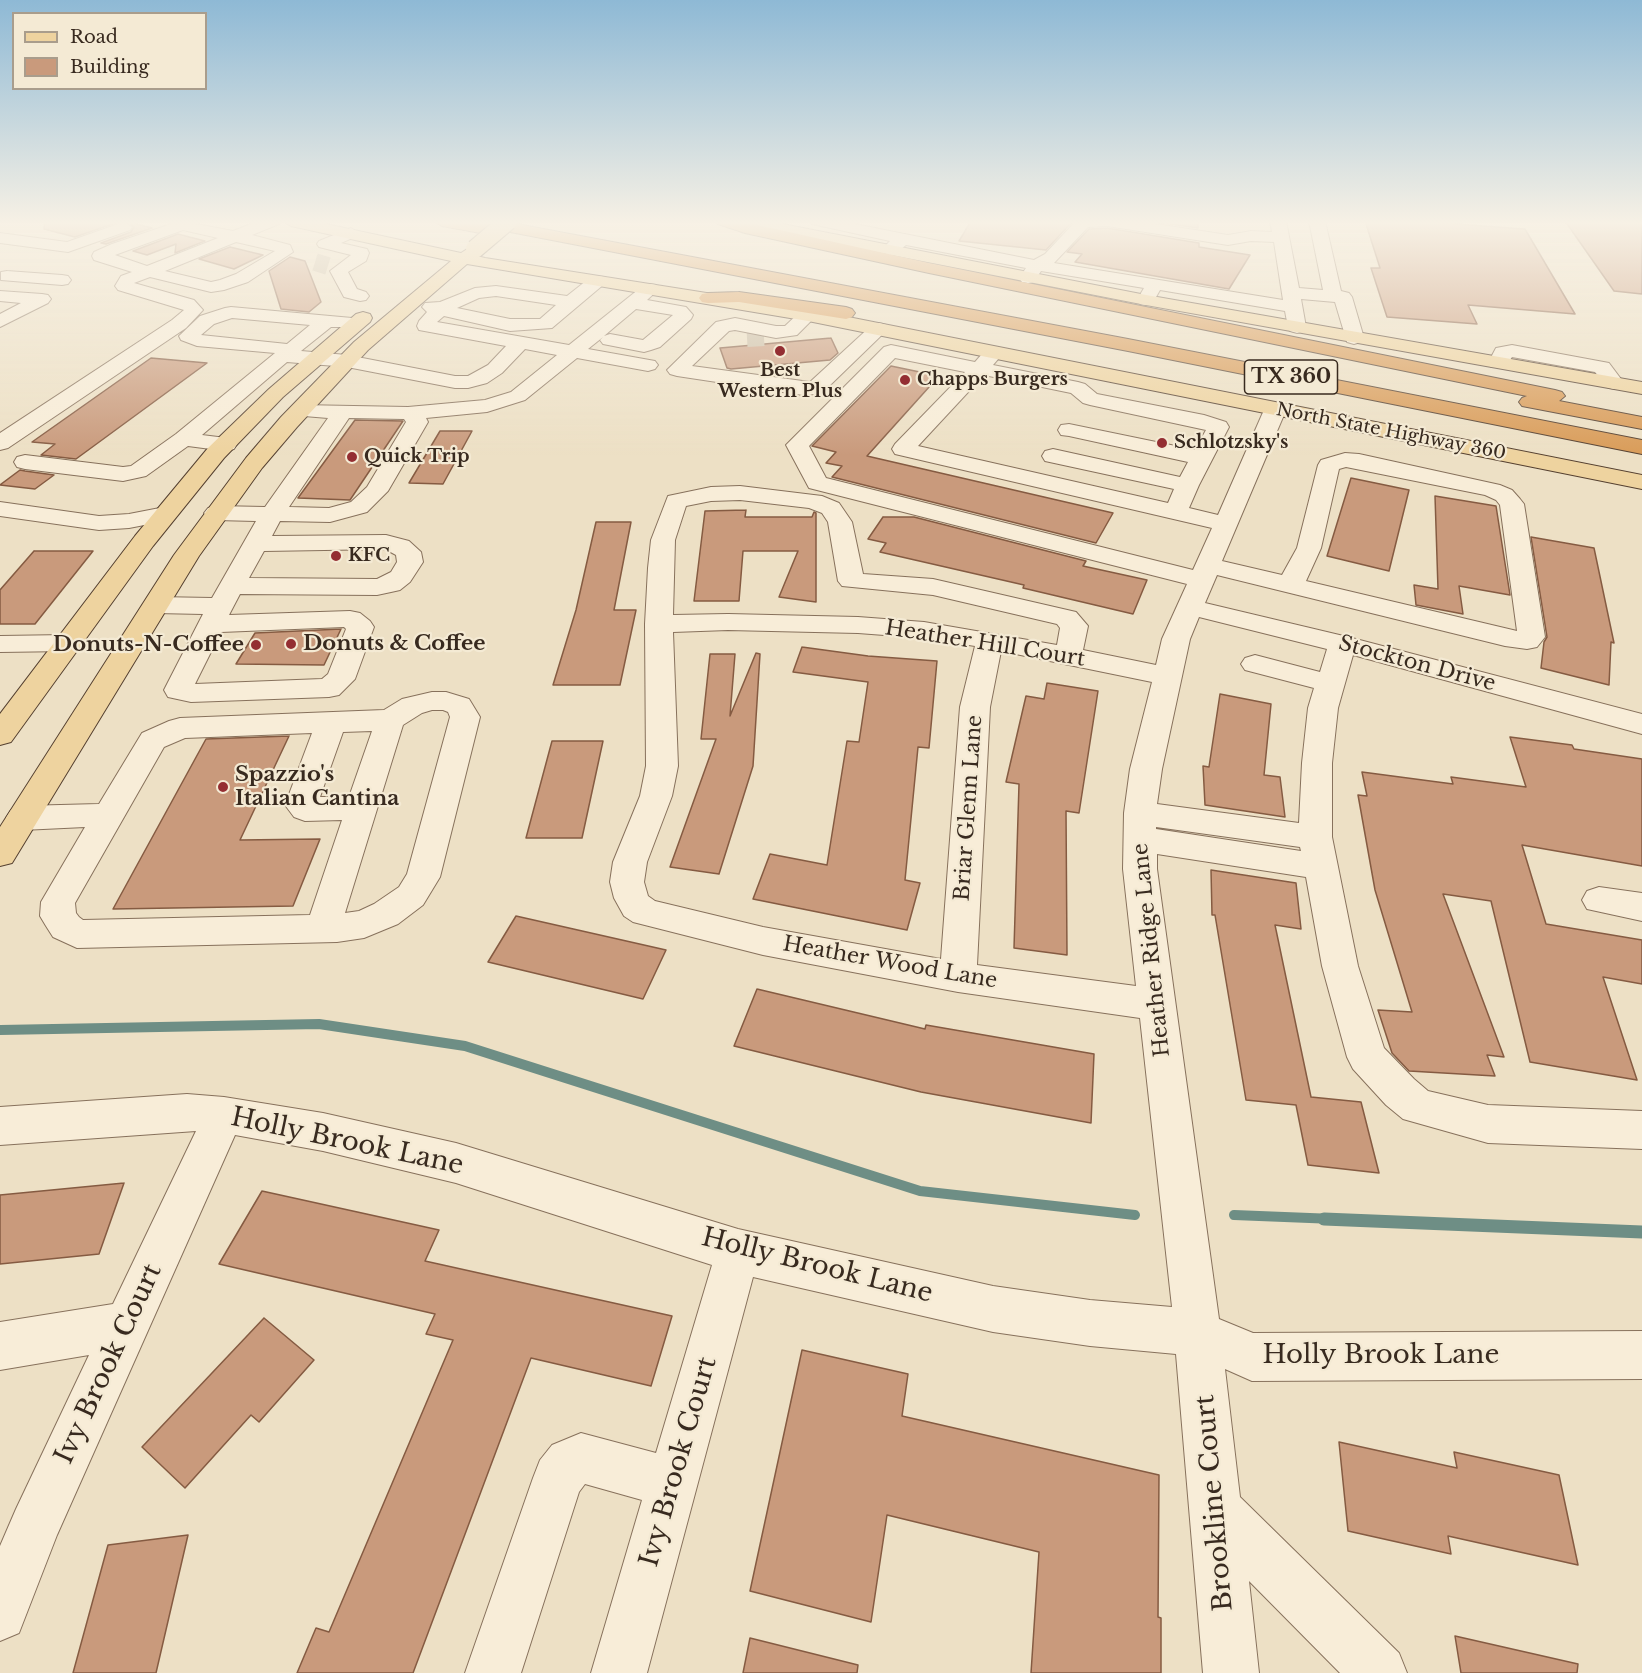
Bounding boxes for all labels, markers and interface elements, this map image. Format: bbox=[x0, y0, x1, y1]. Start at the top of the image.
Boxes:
legend bbox=[12, 12, 207, 90]
text: Road bbox=[70, 26, 118, 48]
text: Building bbox=[70, 56, 149, 78]
marker: Best Western Plus bbox=[773, 344, 787, 358]
place label: Best Western Plus bbox=[718, 360, 842, 403]
road number: TX 360 bbox=[1244, 360, 1338, 394]
place label: Chapps Burgers bbox=[917, 369, 1068, 391]
marker: Chapps Burgers bbox=[898, 373, 912, 387]
street label: North State Highway 360 bbox=[1274, 399, 1508, 465]
place label: Schlotzsky's bbox=[1174, 432, 1288, 454]
marker: Schlotzsky's bbox=[1155, 436, 1169, 450]
place label: Quick Trip bbox=[364, 446, 470, 468]
marker: Quick Trip bbox=[345, 450, 359, 464]
place label: KFC bbox=[348, 545, 390, 567]
marker: KFC bbox=[329, 549, 343, 563]
street label: Heather Hill Court bbox=[883, 616, 1087, 672]
place label: Donuts & Coffee bbox=[303, 631, 486, 657]
street label: Stockton Drive bbox=[1336, 631, 1498, 697]
place label: Donuts-N-Coffee bbox=[53, 632, 244, 658]
marker: Donuts & Coffee bbox=[284, 637, 298, 651]
marker: Donuts-N-Coffee bbox=[249, 638, 263, 652]
street label: Briar Glenn Lane bbox=[950, 714, 988, 902]
place label: Spazzio's Italian Cantina bbox=[235, 762, 399, 812]
marker: Spazzio's Italian Cantina bbox=[216, 780, 230, 794]
street label: Heather Ridge Lane bbox=[1128, 842, 1176, 1058]
street label: Heather Wood Lane bbox=[781, 932, 999, 994]
street label: Holly Brook Lane bbox=[228, 1102, 466, 1182]
street label: Holly Brook Lane bbox=[698, 1222, 936, 1310]
street label: Ivy Brook Court bbox=[49, 1259, 169, 1469]
street label: Holly Brook Lane bbox=[1263, 1340, 1499, 1372]
street label: Ivy Brook Court bbox=[634, 1353, 724, 1571]
street label: Brookline Court bbox=[1190, 1393, 1240, 1613]

